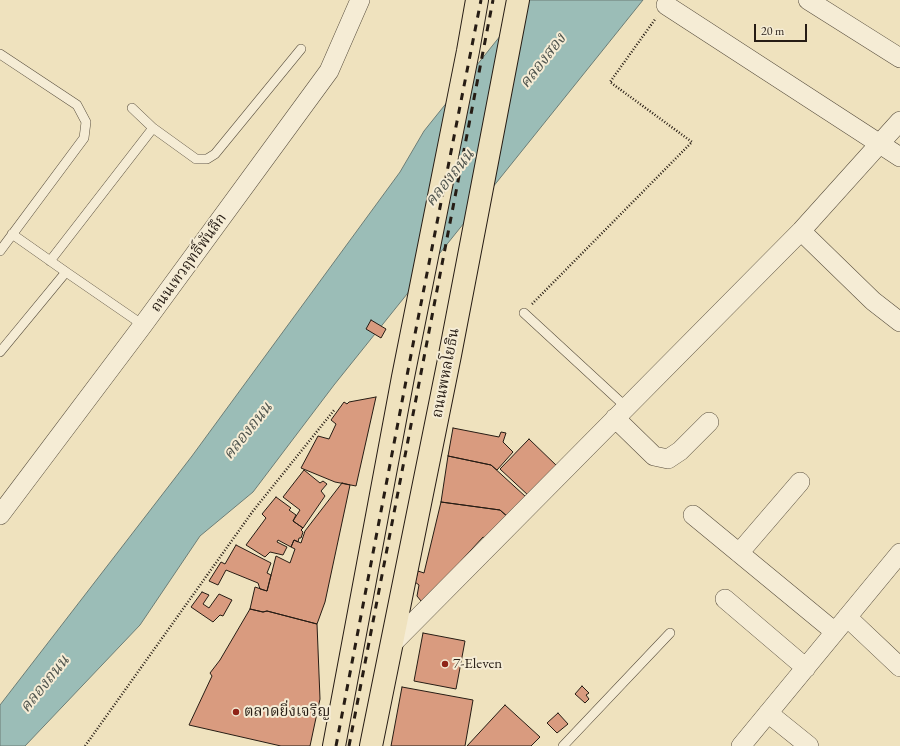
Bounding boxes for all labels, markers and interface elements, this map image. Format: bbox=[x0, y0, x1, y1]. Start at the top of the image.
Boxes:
scale bar bbox=[756, 16, 809, 42]
text: 20 m bbox=[761, 23, 784, 39]
water label: คลองสอง bbox=[516, 30, 570, 92]
water label: คลองถนน bbox=[421, 146, 479, 210]
street label: ถนนเทวฤทธิ์พันลึก bbox=[147, 210, 231, 316]
street label: ถนนพหลโยธิน bbox=[428, 326, 464, 420]
water label: คลองถนน bbox=[219, 399, 277, 463]
water label: คลองถนน bbox=[16, 652, 74, 716]
place label: 7-Eleven bbox=[453, 655, 502, 673]
marker: 7-Eleven bbox=[440, 659, 450, 669]
place label: ตลาดยิ่งเจริญ bbox=[244, 703, 330, 721]
marker: ตลาดยิ่งเจริญ bbox=[231, 707, 241, 717]

